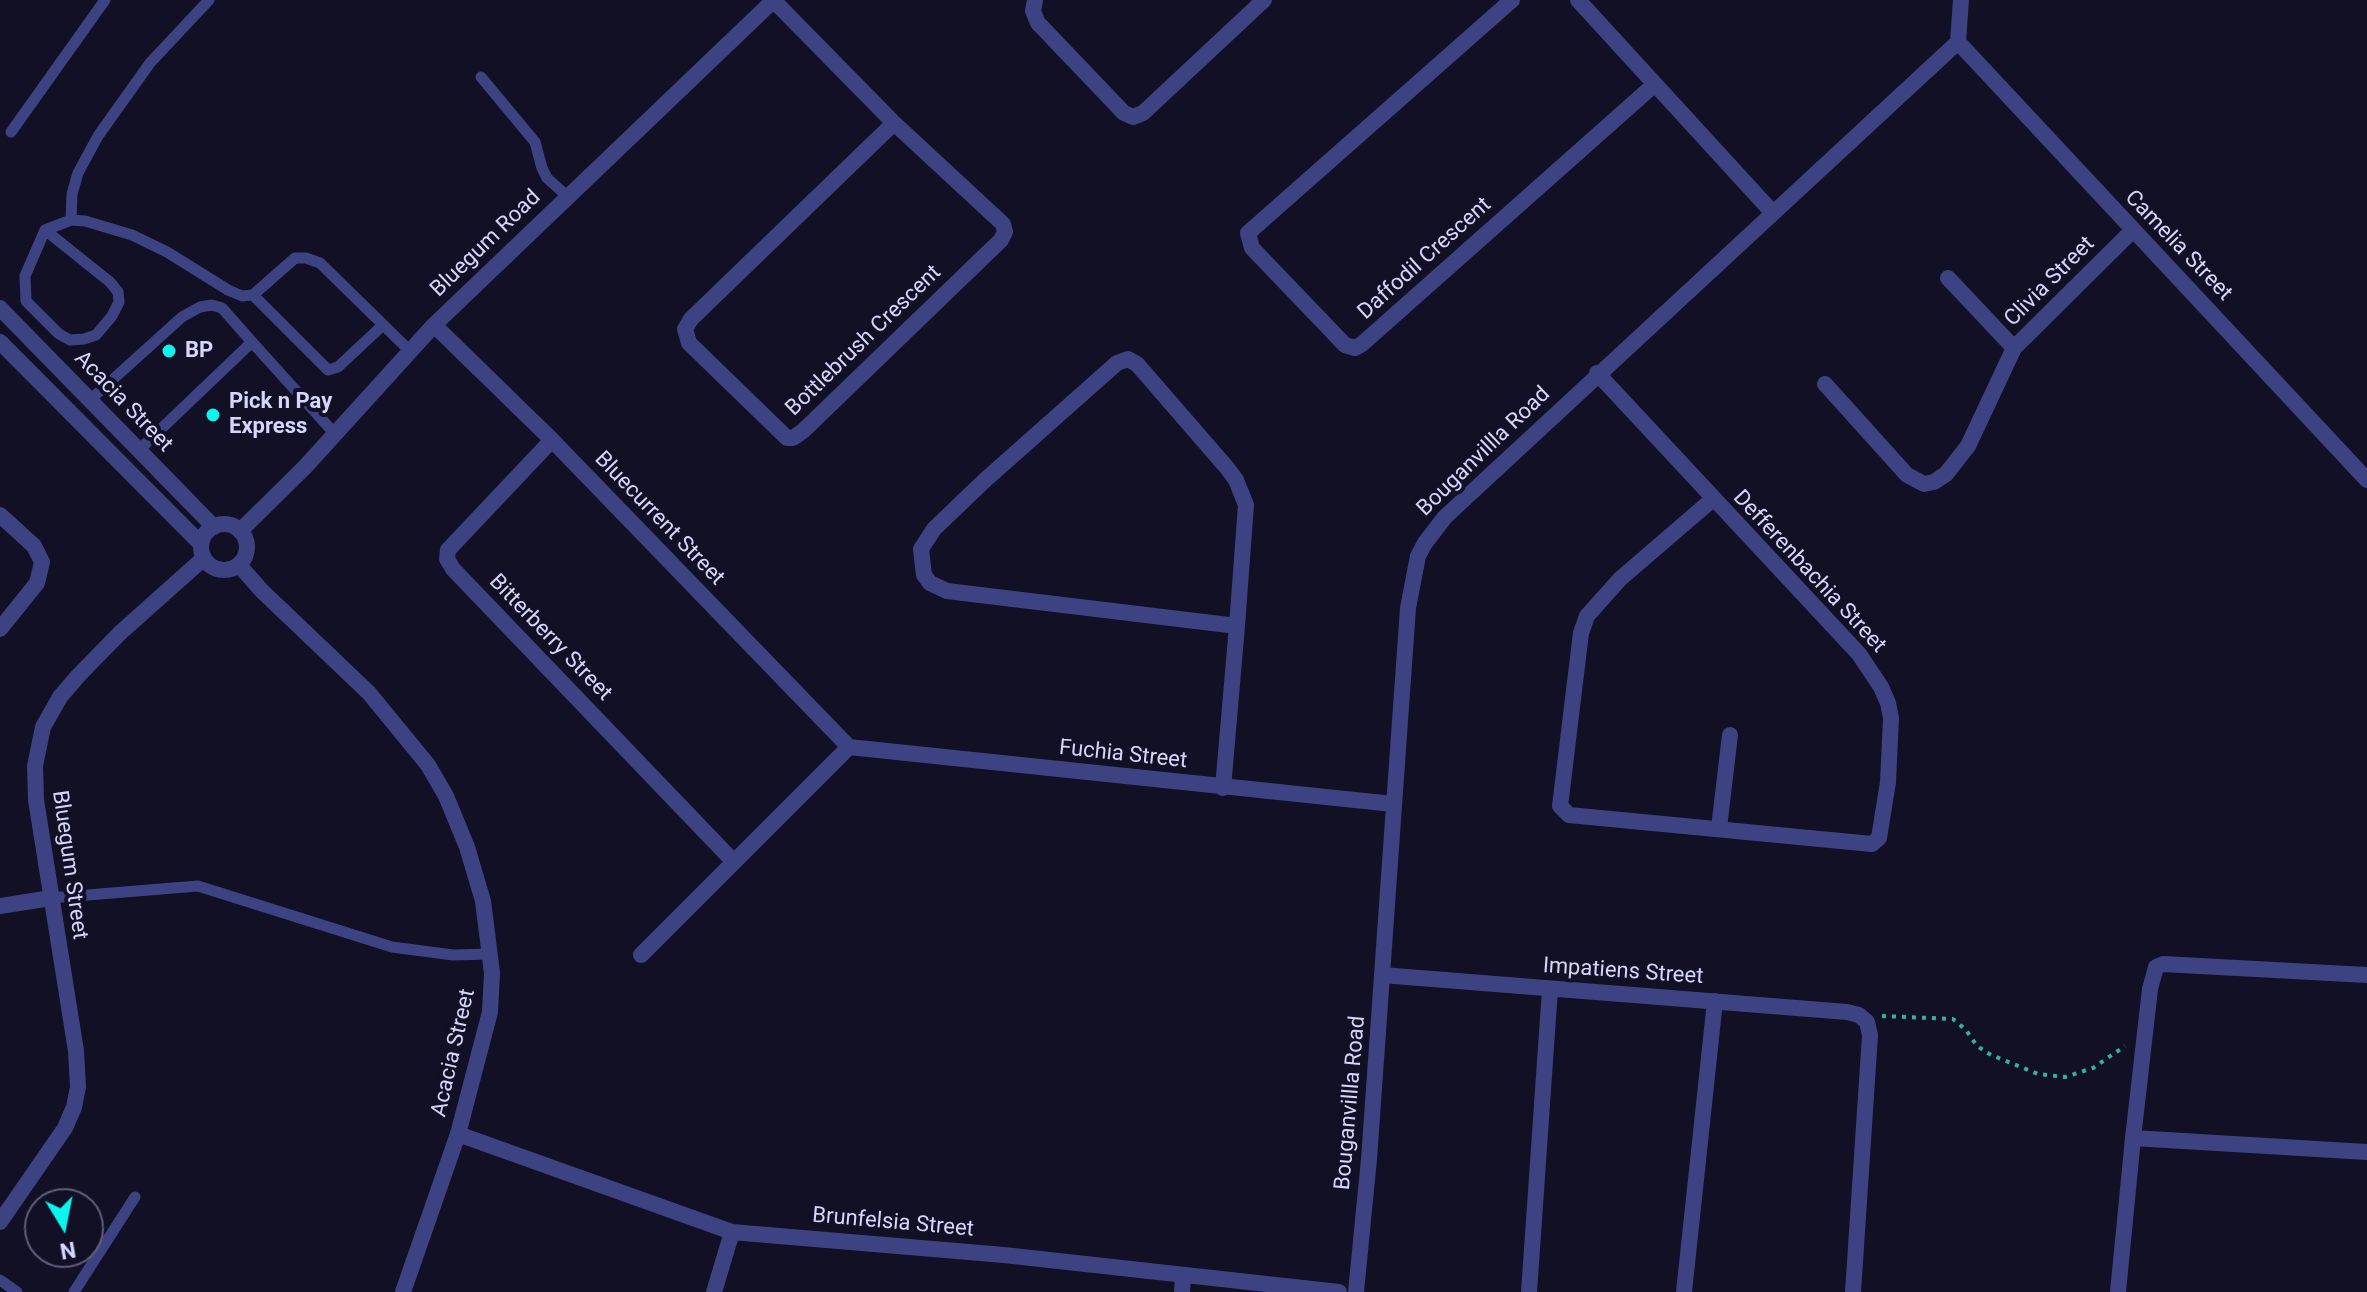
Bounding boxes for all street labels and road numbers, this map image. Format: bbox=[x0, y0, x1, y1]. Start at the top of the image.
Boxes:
street label: Bluegum Road bbox=[426, 185, 546, 303]
street label: Camelia Street bbox=[2119, 185, 2237, 307]
street label: Daffodil Crescent bbox=[1353, 192, 1497, 326]
street label: Clivia Street bbox=[1999, 231, 2101, 333]
street label: Bottlebrush Crescent bbox=[781, 260, 947, 422]
street label: Acacia Street bbox=[68, 346, 178, 458]
street label: Bouganvillla Road bbox=[1412, 382, 1556, 522]
street label: Bluecurrent Street bbox=[588, 447, 730, 591]
street label: Defferenbachia Street bbox=[1727, 485, 1891, 659]
street label: Bitterberry Street bbox=[483, 569, 617, 707]
street label: Fuchia Street bbox=[1058, 735, 1188, 775]
street label: Bluegum Street bbox=[45, 789, 93, 941]
street label: Impatiens Street bbox=[1542, 953, 1704, 991]
street label: Acacia Street bbox=[426, 987, 482, 1119]
street label: Bouganvillla Road bbox=[1330, 1015, 1372, 1191]
street label: Brunfelsia Street bbox=[811, 1203, 975, 1243]

